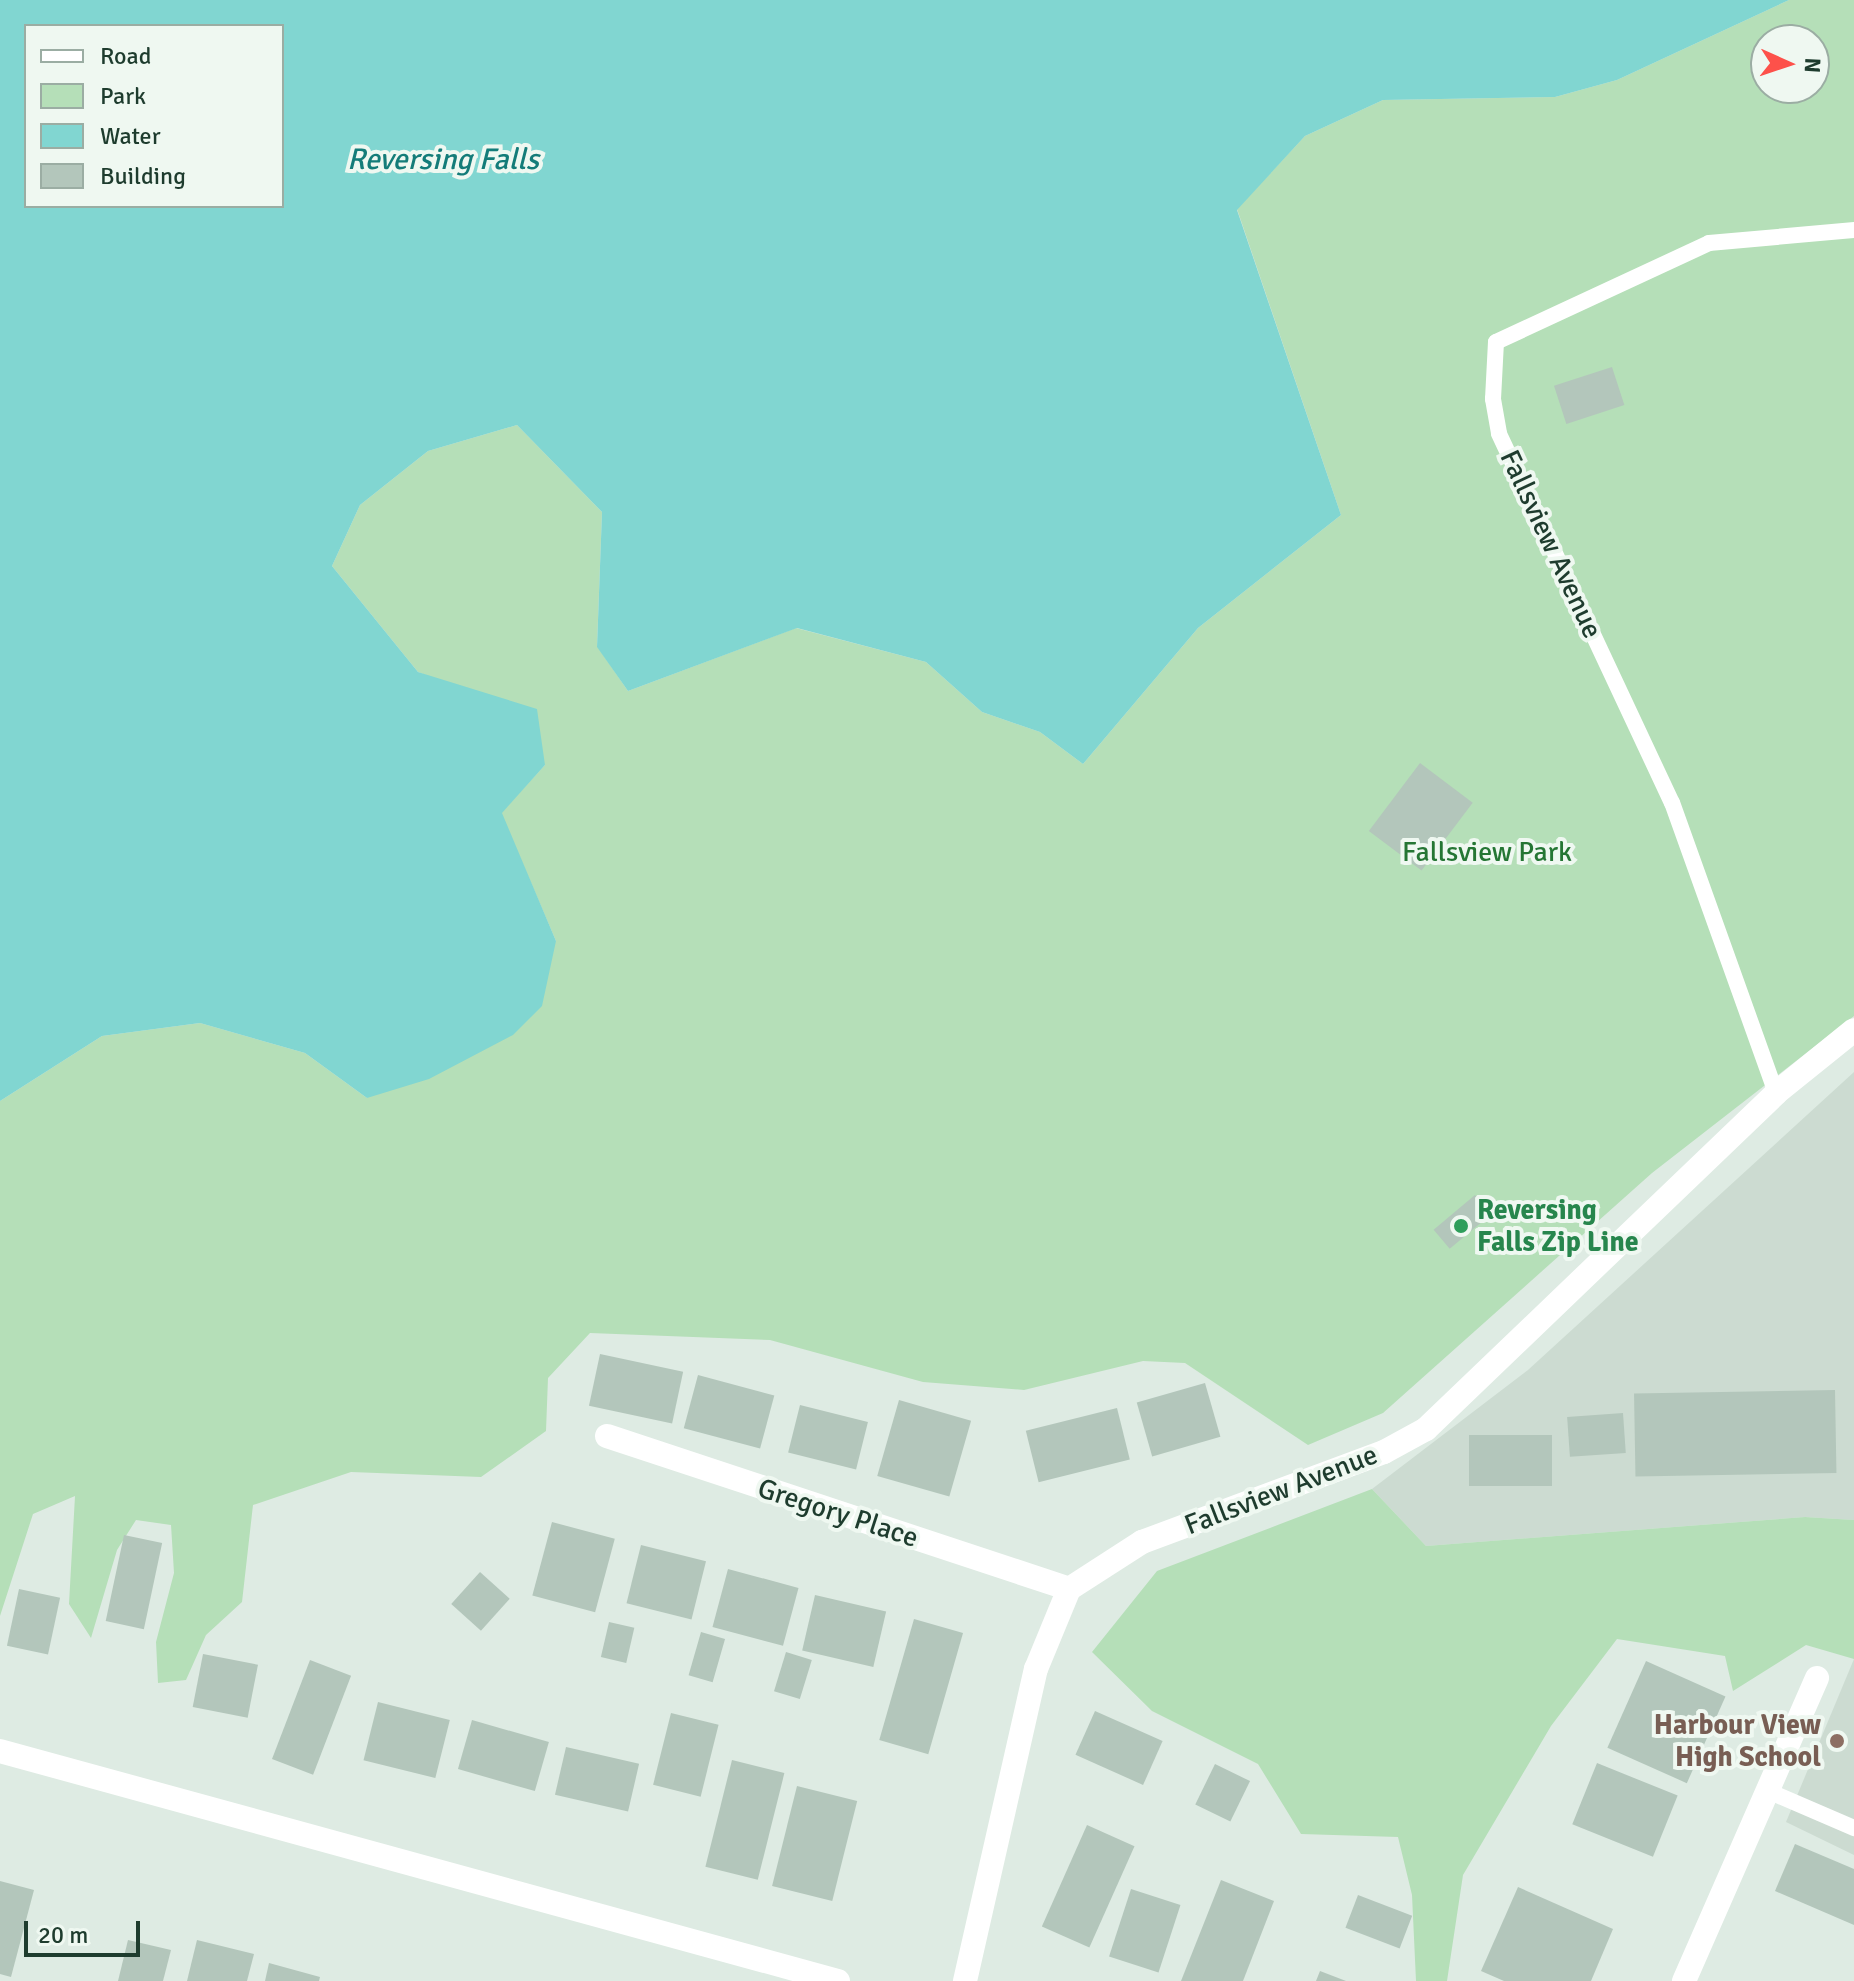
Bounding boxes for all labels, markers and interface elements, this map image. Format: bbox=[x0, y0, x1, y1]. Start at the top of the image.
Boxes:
legend bbox=[24, 24, 284, 208]
north arrow bbox=[1750, 24, 1830, 104]
text: Road bbox=[100, 41, 151, 71]
text: N bbox=[1799, 57, 1826, 74]
text: Park bbox=[100, 81, 146, 111]
text: Water bbox=[100, 121, 160, 151]
water label: Reversing Falls bbox=[347, 142, 539, 178]
text: Building bbox=[100, 161, 186, 191]
street label: Fallsview Avenue bbox=[1493, 445, 1609, 643]
park label: Fallsview Park bbox=[1402, 835, 1572, 869]
place label: Reversing Falls Zip Line bbox=[1477, 1193, 1639, 1259]
marker: Reversing Falls Zip Line bbox=[1452, 1217, 1470, 1235]
street label: Fallsview Avenue bbox=[1180, 1438, 1382, 1542]
street label: Gregory Place bbox=[754, 1471, 922, 1555]
place label: Harbour View High School bbox=[1654, 1708, 1821, 1774]
marker: Harbour View High School bbox=[1828, 1732, 1846, 1750]
scale bar bbox=[28, 1905, 144, 1955]
text: 20 m bbox=[38, 1920, 88, 1950]

